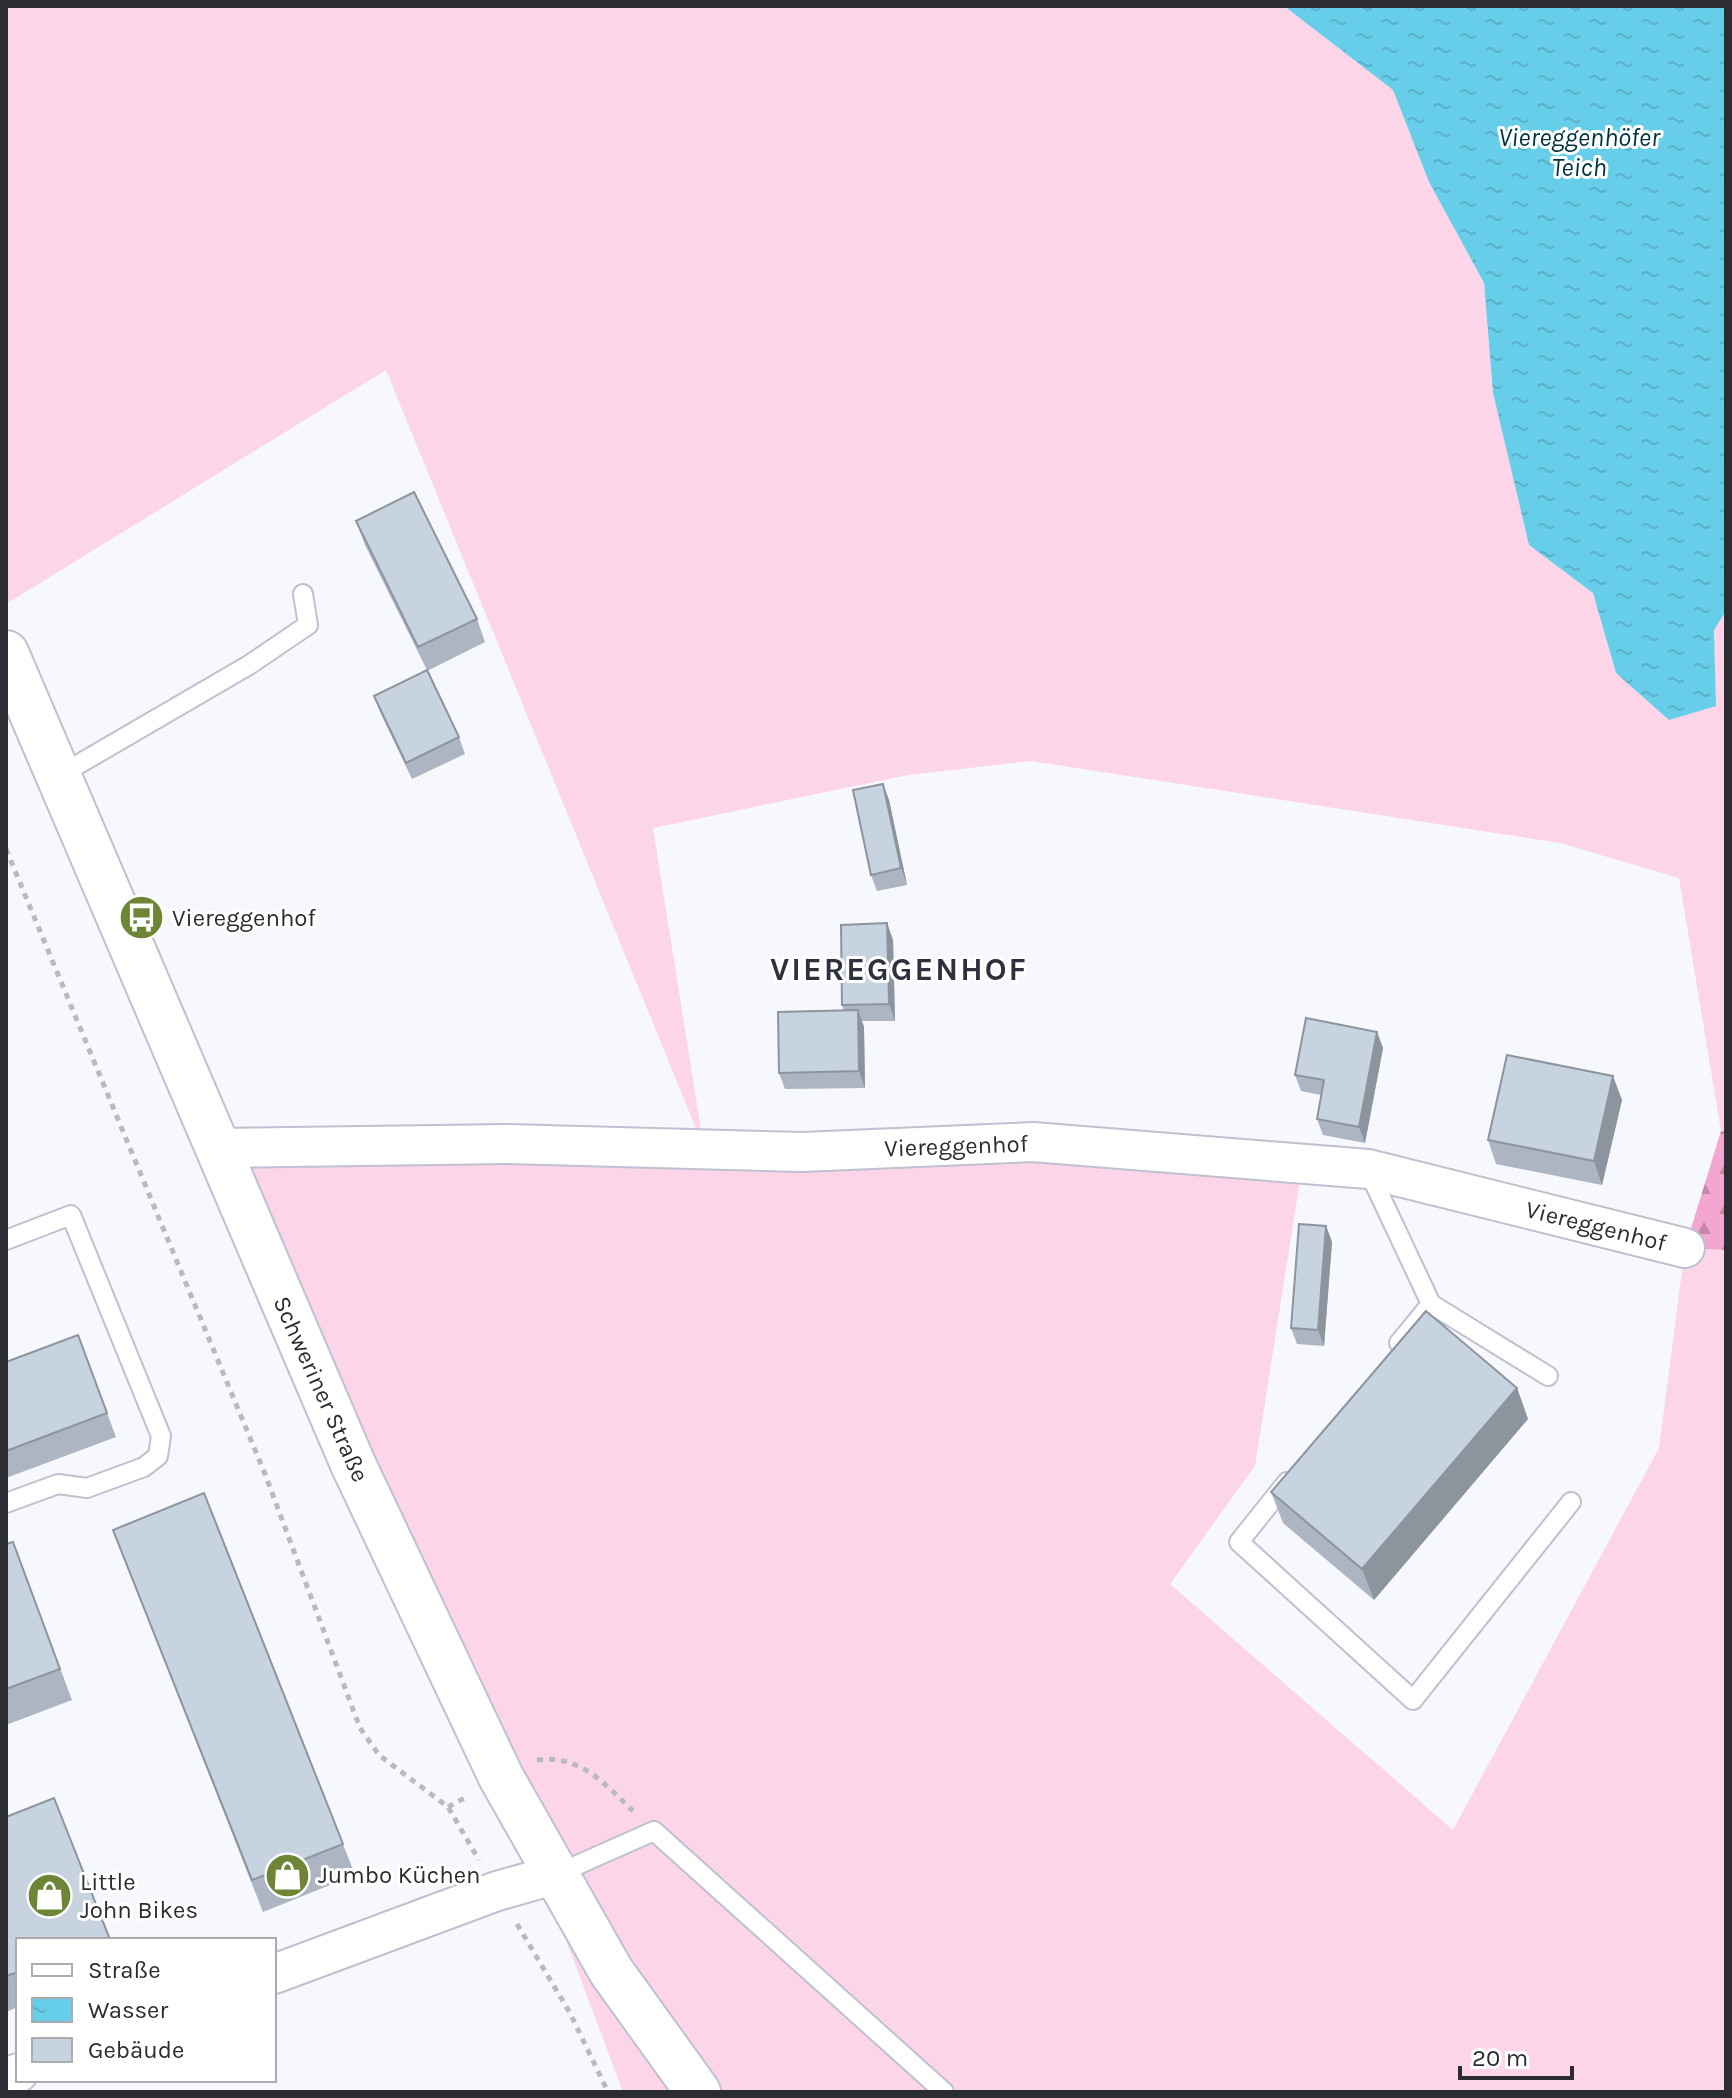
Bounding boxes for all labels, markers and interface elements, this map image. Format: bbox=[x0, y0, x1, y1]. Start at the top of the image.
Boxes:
water label: Viereggenhöfer Teich bbox=[1498, 122, 1661, 183]
bus stop icon: Viereggenhof bbox=[117, 894, 165, 942]
place label: Viereggenhof bbox=[172, 904, 316, 932]
district label: VIEREGGENHOF bbox=[770, 951, 1028, 988]
street label: Viereggenhof bbox=[884, 1129, 1029, 1162]
street label: Viereggenhof bbox=[1523, 1195, 1670, 1257]
street label: Schweriner Straße bbox=[267, 1292, 375, 1486]
shop icon: Jumbo Küchen bbox=[263, 1851, 311, 1899]
place label: Jumbo Küchen bbox=[318, 1861, 481, 1889]
place label: Little John Bikes bbox=[80, 1868, 198, 1924]
shop icon: Little John Bikes bbox=[25, 1872, 73, 1920]
legend bbox=[16, 1938, 276, 2082]
text: Straße bbox=[88, 1956, 160, 1984]
text: Wasser bbox=[88, 1996, 168, 2024]
scale bar bbox=[1460, 2030, 1572, 2080]
text: Gebäude bbox=[88, 2036, 184, 2064]
text: 20 m bbox=[1472, 2044, 1528, 2072]

